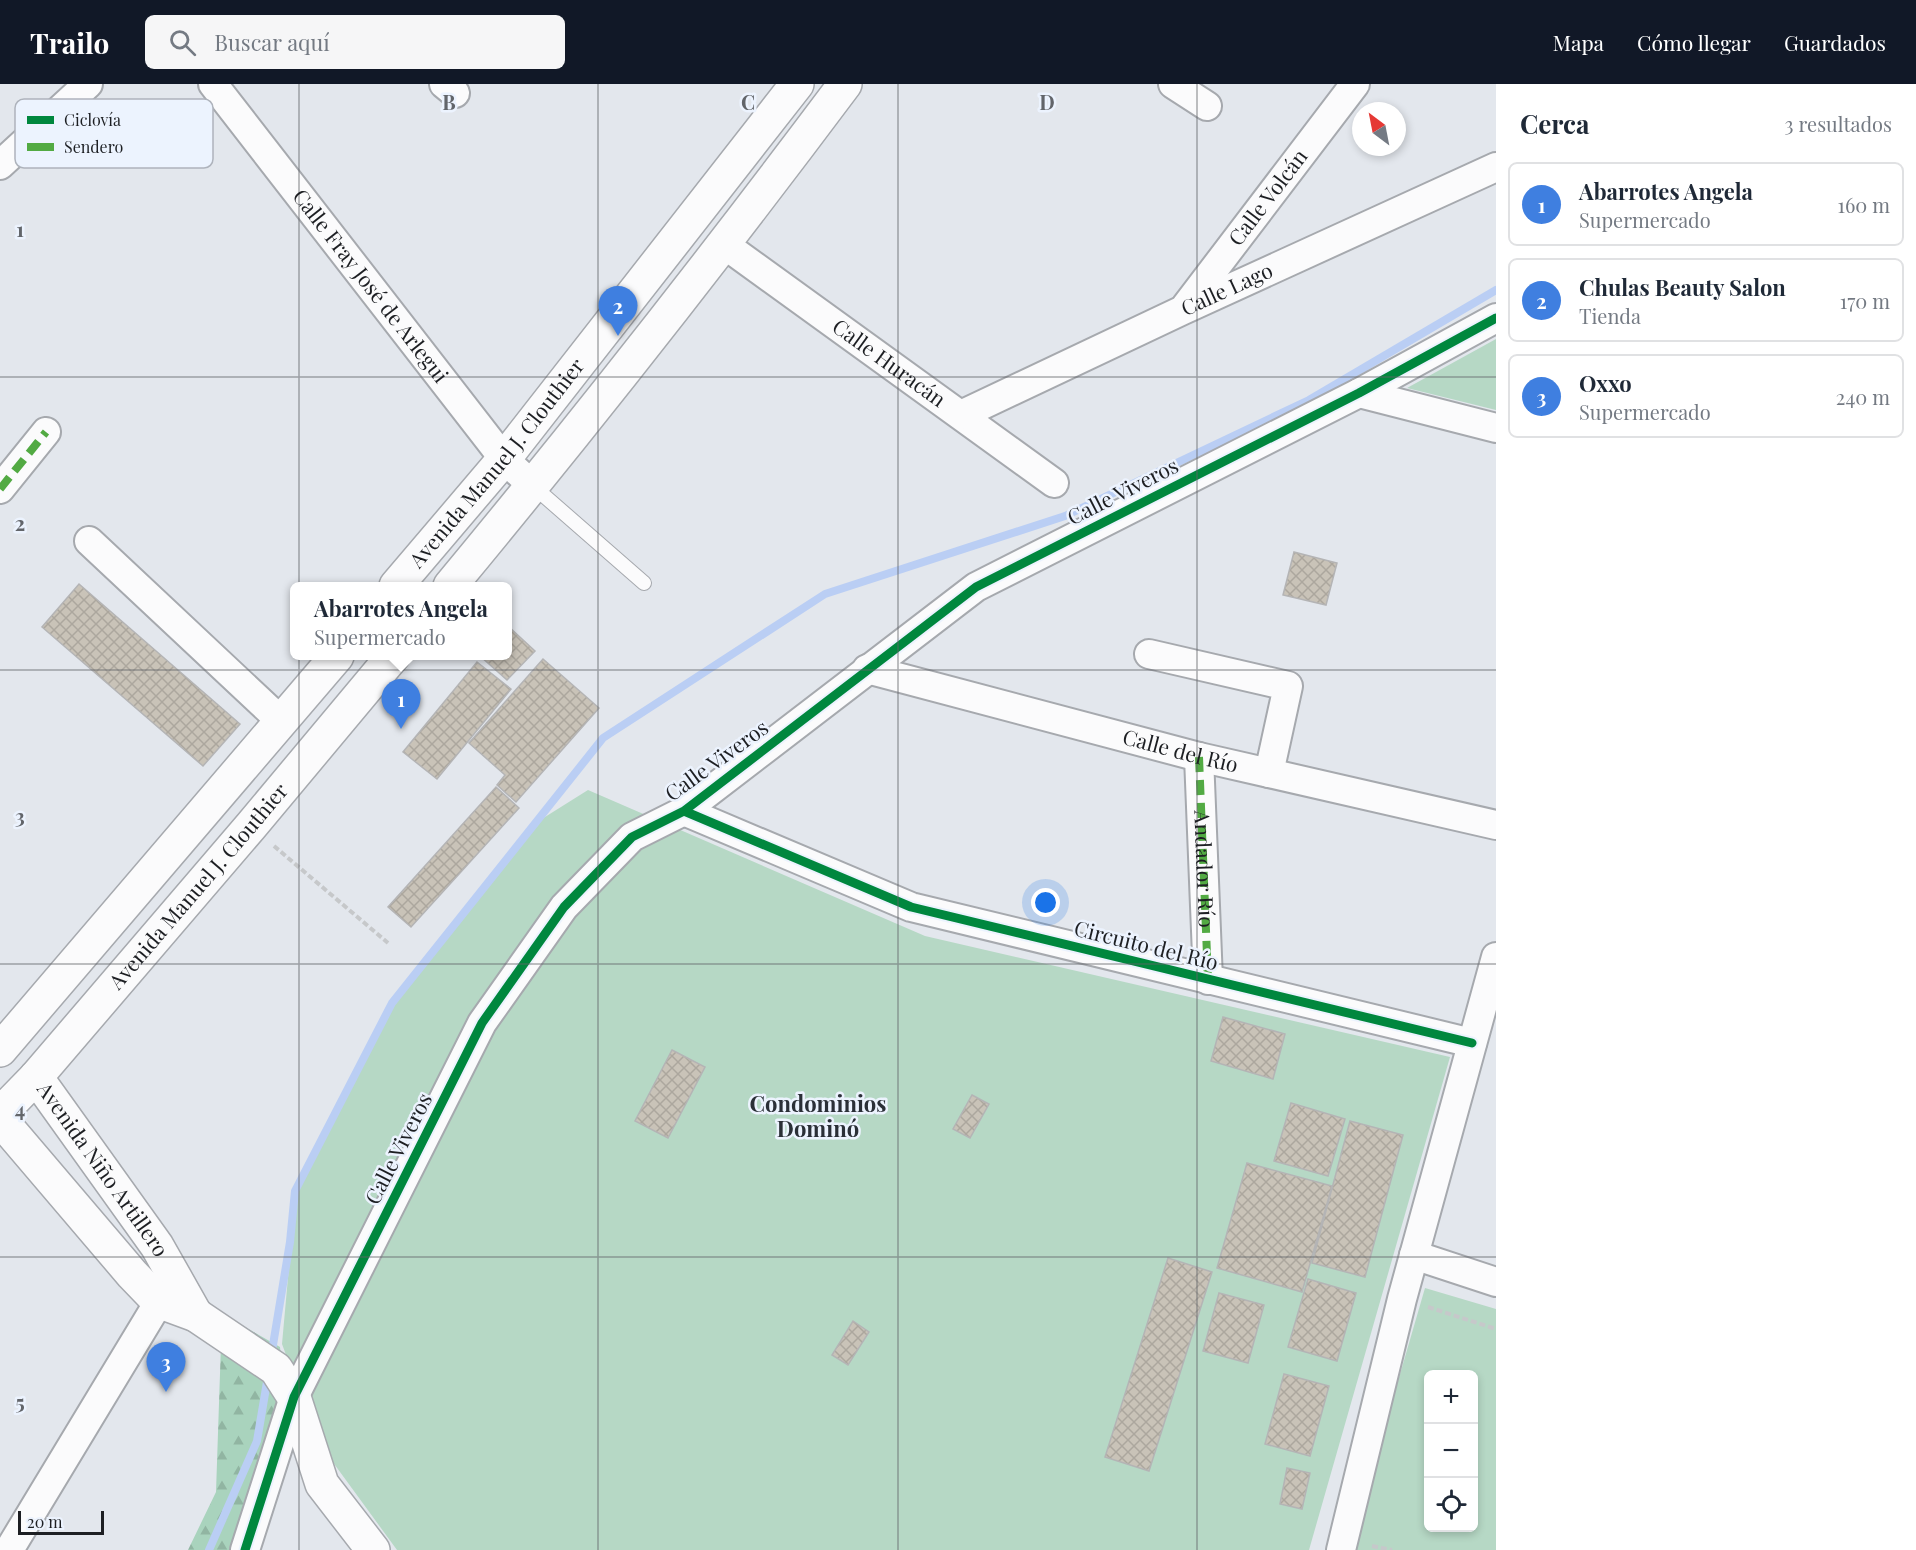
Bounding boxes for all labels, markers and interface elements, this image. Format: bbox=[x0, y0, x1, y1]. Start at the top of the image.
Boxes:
search box bbox=[145, 15, 565, 69]
text: Trailo bbox=[30, 24, 109, 61]
icon: search bbox=[166, 26, 199, 59]
text: Buscar aquí bbox=[214, 27, 330, 57]
text: Mapa bbox=[1553, 28, 1604, 56]
text: Cómo llegar bbox=[1637, 28, 1751, 56]
text: Guardados bbox=[1784, 28, 1886, 56]
text: B bbox=[442, 88, 456, 115]
text: C bbox=[741, 88, 755, 115]
text: D bbox=[1039, 88, 1055, 115]
legend bbox=[15, 99, 213, 168]
north arrow bbox=[1352, 102, 1406, 156]
text: Cerca bbox=[1520, 106, 1589, 141]
text: Ciclovía bbox=[64, 109, 121, 130]
text: 3 resultados bbox=[1785, 110, 1892, 137]
text: Sendero bbox=[64, 136, 123, 157]
street label: Calle Volcán bbox=[1221, 142, 1313, 250]
text: Abarrotes Angela bbox=[1579, 176, 1753, 206]
street label: Calle Fray José de Arlegui bbox=[287, 182, 456, 388]
text: 1 bbox=[1538, 191, 1545, 218]
text: 160 m bbox=[1838, 191, 1890, 218]
text: Supermercado bbox=[1579, 206, 1711, 233]
text: 1 bbox=[16, 215, 24, 242]
street label: Calle Lago bbox=[1176, 255, 1277, 321]
text: Chulas Beauty Salon bbox=[1579, 272, 1786, 302]
pin: 2 bbox=[598, 286, 638, 336]
text: 2 bbox=[1536, 287, 1547, 314]
text: 170 m bbox=[1840, 287, 1890, 314]
text: Tienda bbox=[1579, 302, 1641, 329]
street label: Calle Huracán bbox=[828, 311, 953, 413]
street label: Avenida Manuel J. Clouthier bbox=[401, 351, 590, 573]
text: Oxxo bbox=[1579, 368, 1632, 398]
text: 3 bbox=[1537, 383, 1546, 410]
text: 240 m bbox=[1836, 383, 1890, 410]
text: Supermercado bbox=[1579, 398, 1711, 425]
street label: Calle Viveros bbox=[1062, 450, 1182, 530]
text: 2 bbox=[15, 509, 25, 536]
popup bbox=[290, 582, 512, 660]
text: Abarrotes Angela bbox=[314, 593, 488, 623]
text: Supermercado bbox=[314, 623, 446, 650]
pin: 1 bbox=[382, 680, 420, 729]
street label: Calle Viveros bbox=[659, 712, 773, 806]
street label: Calle del Río bbox=[1120, 721, 1241, 778]
street label: Avenida Manuel J. Clouthier bbox=[101, 776, 293, 995]
text: 3 bbox=[15, 802, 25, 829]
street label: Andador Río bbox=[1189, 809, 1222, 928]
your location bbox=[1031, 888, 1060, 917]
street label: Circuito del Río bbox=[1071, 913, 1221, 975]
street label: Avenida Niño Artillero bbox=[31, 1075, 176, 1261]
street label: Calle Viveros bbox=[357, 1088, 437, 1208]
district label: Condominios Dominó bbox=[750, 1088, 886, 1143]
text: 4 bbox=[15, 1095, 25, 1122]
pin: 3 bbox=[146, 1342, 186, 1392]
map controls bbox=[1424, 1370, 1478, 1532]
button: + bbox=[1424, 1370, 1478, 1424]
text: 5 bbox=[15, 1388, 25, 1415]
button: − bbox=[1424, 1424, 1478, 1478]
button: locate bbox=[1424, 1478, 1478, 1532]
scale bar bbox=[18, 1508, 104, 1536]
text: 20 m bbox=[27, 1511, 62, 1532]

